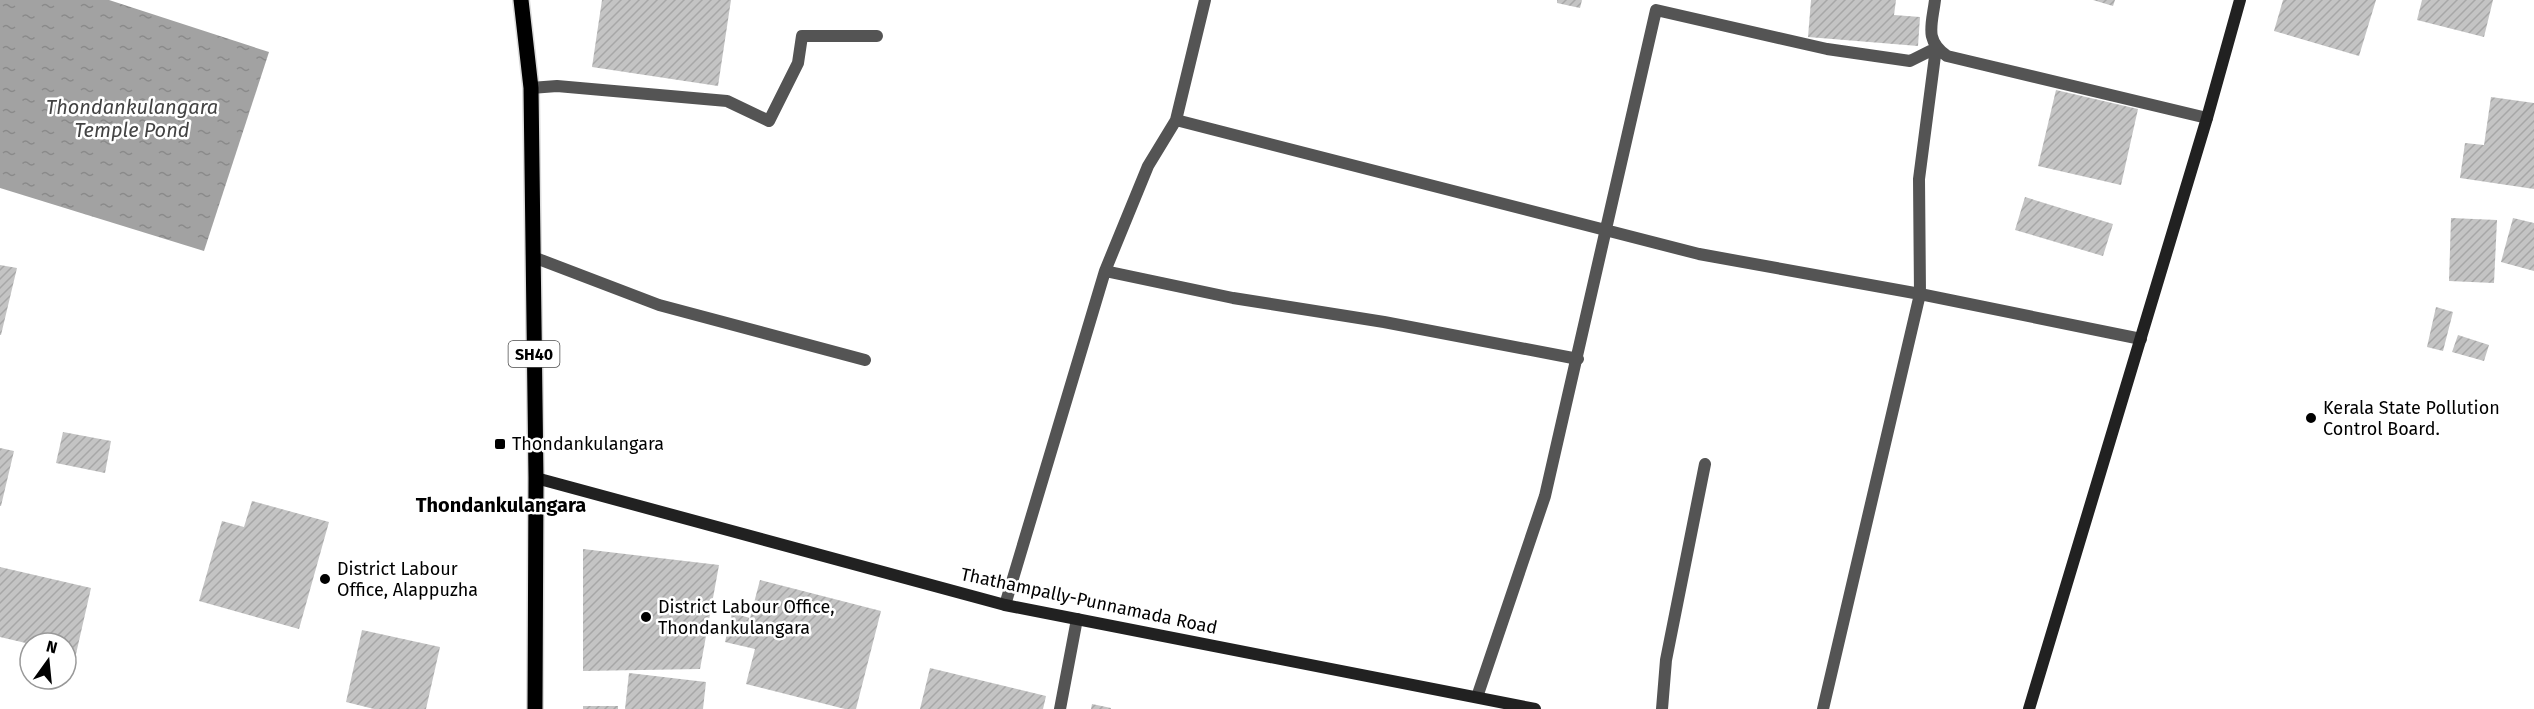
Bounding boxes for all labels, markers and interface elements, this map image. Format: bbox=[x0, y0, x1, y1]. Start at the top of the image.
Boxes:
water label: Thondankulangara Temple Pond bbox=[46, 95, 218, 142]
road number: SH40 bbox=[508, 341, 560, 367]
place label: Kerala State Pollution Control Board. bbox=[2323, 397, 2500, 440]
marker: Kerala State Pollution Control Board. bbox=[2304, 411, 2318, 425]
place label: Thondankulangara bbox=[512, 433, 664, 455]
marker: Thondankulangara bbox=[493, 437, 507, 451]
district label: Thondankulangara bbox=[416, 493, 586, 517]
place label: District Labour Office, Alappuzha bbox=[337, 558, 478, 601]
street label: Thathampally-Punnamada Road bbox=[959, 563, 1219, 639]
marker: District Labour Office, Alappuzha bbox=[318, 572, 332, 586]
place label: District Labour Office, Thondankulangara bbox=[658, 596, 834, 639]
marker: District Labour Office, Thondankulangara bbox=[639, 610, 653, 624]
north arrow bbox=[18, 631, 78, 691]
text: N bbox=[44, 636, 59, 658]

